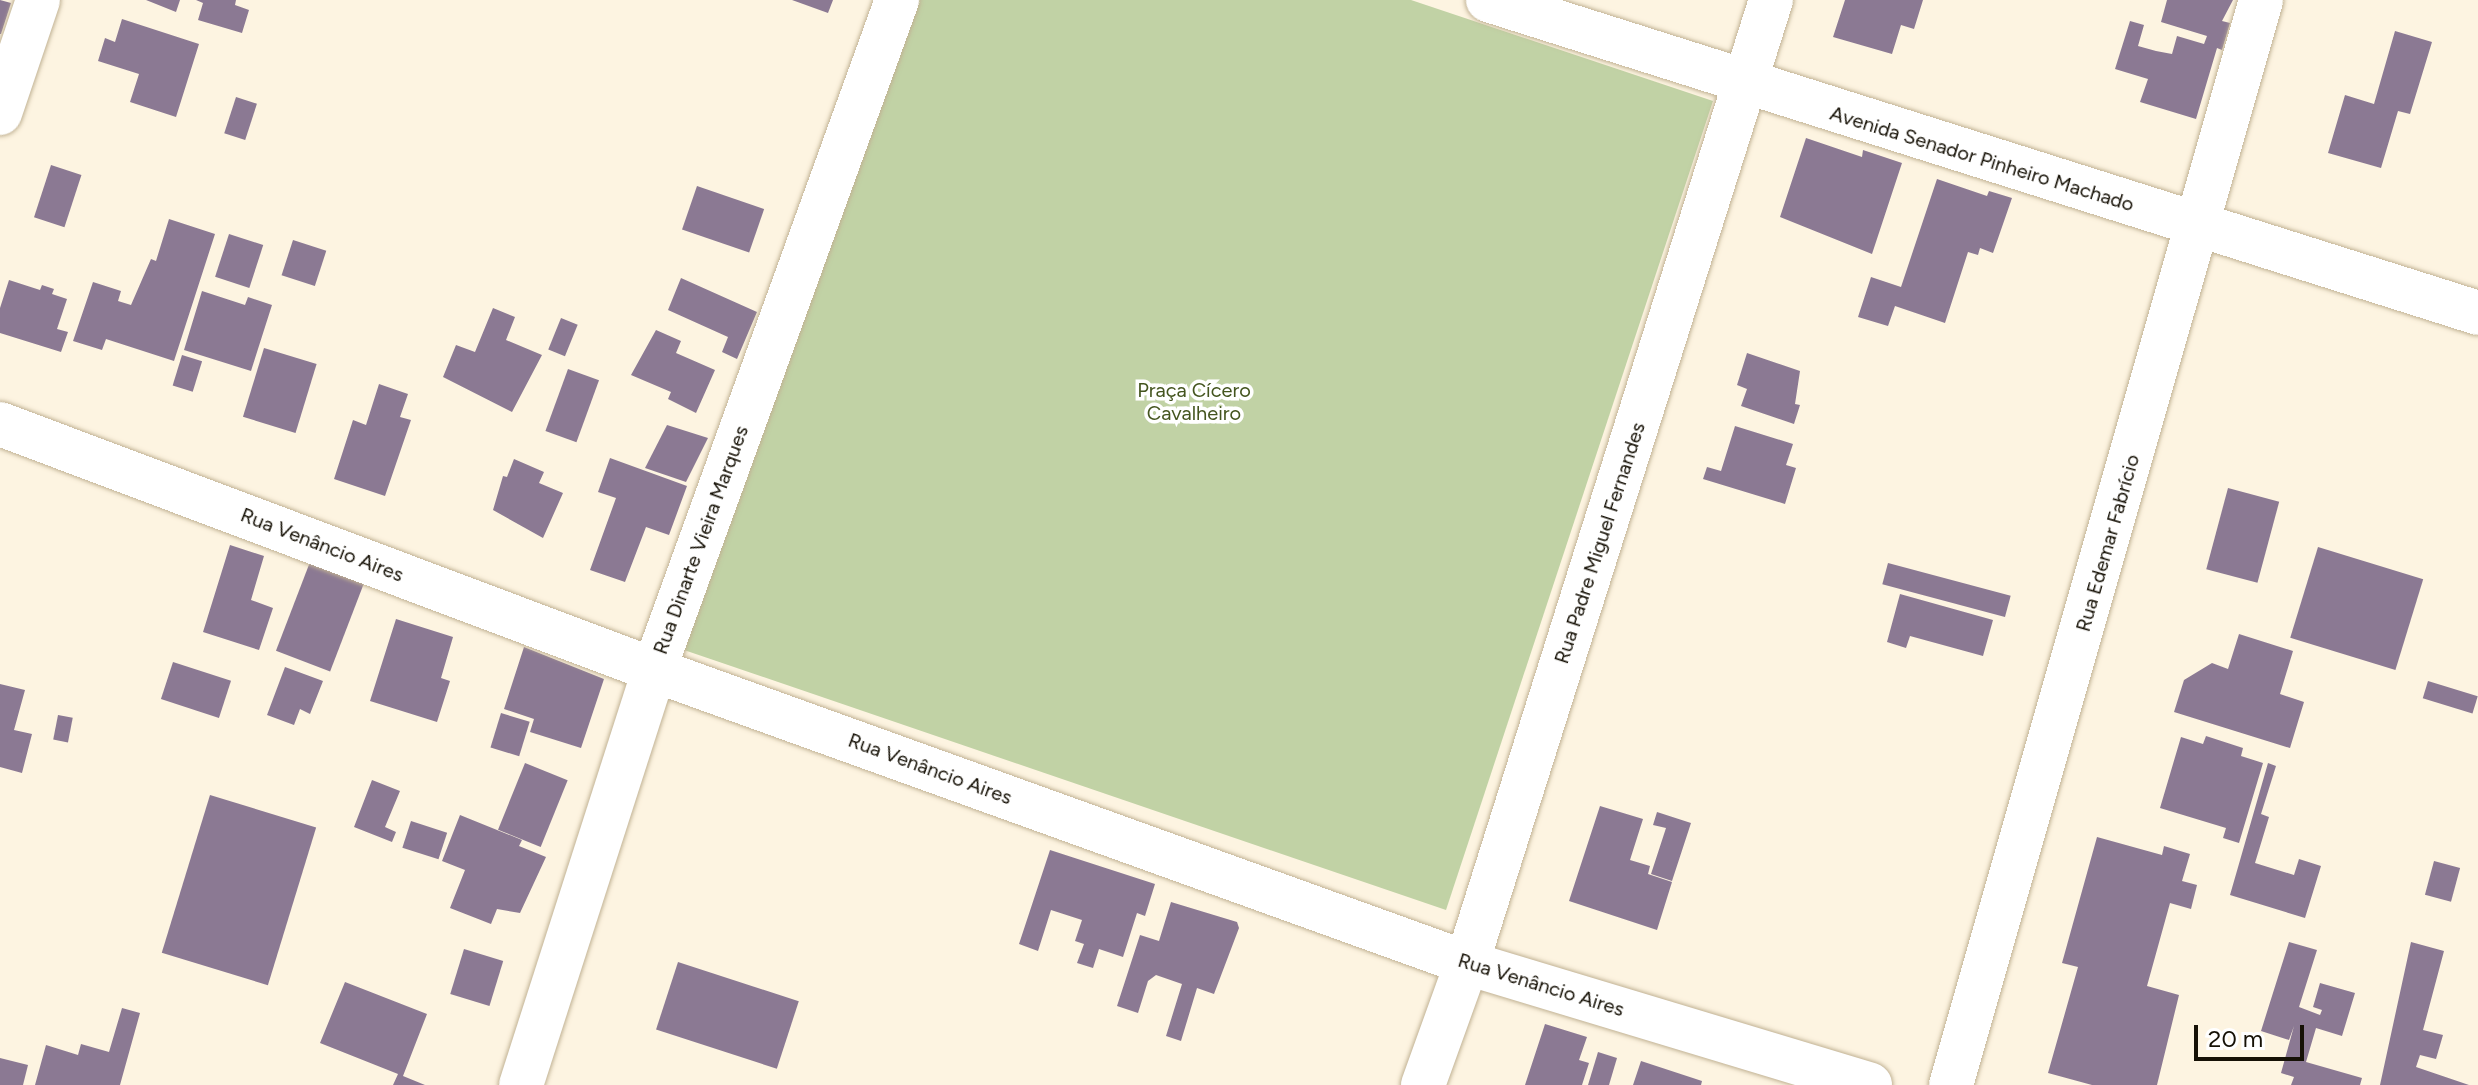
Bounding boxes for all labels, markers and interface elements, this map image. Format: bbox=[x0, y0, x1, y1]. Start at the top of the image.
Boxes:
street label: Avenida Senador Pinheiro Machado bbox=[1827, 101, 2137, 217]
park label: Praça Cícero Cavalheiro bbox=[1137, 379, 1251, 426]
street label: Rua Padre Miguel Fernandes bbox=[1550, 419, 1650, 667]
street label: Rua Dinarte Vieira Marques bbox=[648, 422, 754, 658]
street label: Rua Edemar Fabrício bbox=[2071, 452, 2145, 634]
street label: Rua Venâncio Aires bbox=[237, 503, 407, 587]
street label: Rua Venâncio Aires bbox=[845, 728, 1015, 810]
street label: Rua Venâncio Aires bbox=[1455, 948, 1627, 1022]
scale bar bbox=[2198, 1009, 2308, 1059]
text: 20 m bbox=[2208, 1024, 2263, 1053]

